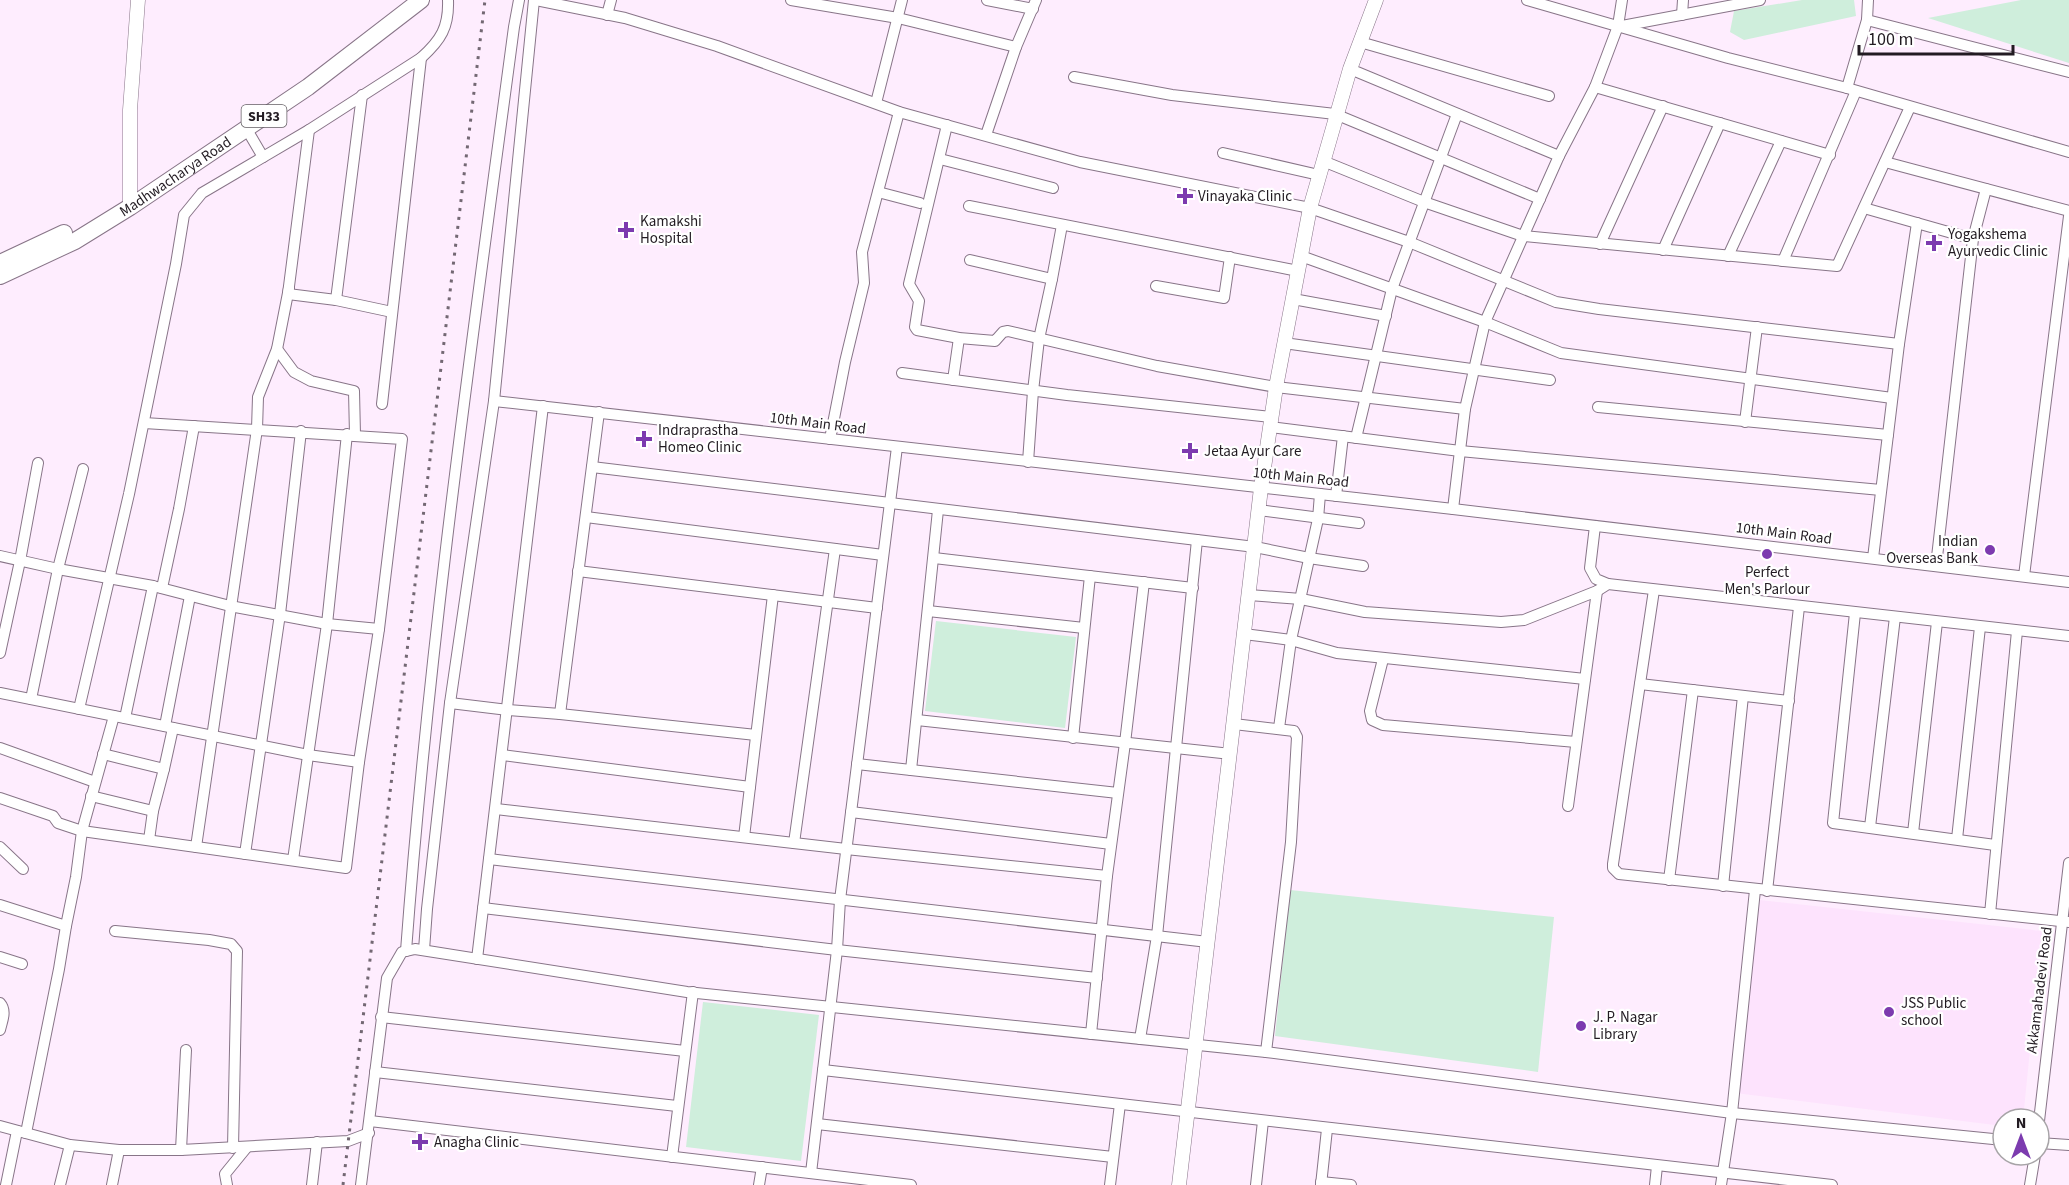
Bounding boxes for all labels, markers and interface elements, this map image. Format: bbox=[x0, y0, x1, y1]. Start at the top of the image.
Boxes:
scale bar bbox=[1859, 18, 2014, 56]
text: 100 m bbox=[1868, 27, 1913, 52]
road number: SH33 bbox=[242, 105, 286, 127]
street label: Madhwacharya Road bbox=[116, 132, 236, 222]
place label: Vinayaka Clinic bbox=[1198, 186, 1292, 207]
marker: Vinayaka Clinic bbox=[1176, 187, 1194, 205]
place label: Kamakshi Hospital bbox=[640, 211, 702, 249]
marker: Kamakshi Hospital bbox=[617, 221, 635, 239]
place label: Yogakshema Ayurvedic Clinic bbox=[1947, 224, 2048, 262]
marker: Yogakshema Ayurvedic Clinic bbox=[1925, 234, 1943, 252]
street label: 10th Main Road bbox=[769, 407, 867, 440]
place label: Indraprastha Homeo Clinic bbox=[658, 420, 742, 458]
marker: Indraprastha Homeo Clinic bbox=[635, 430, 653, 448]
place label: Jetaa Ayur Care bbox=[1204, 441, 1301, 462]
marker: Jetaa Ayur Care bbox=[1181, 442, 1199, 460]
street label: 10th Main Road bbox=[1252, 462, 1350, 493]
street label: 10th Main Road bbox=[1735, 517, 1833, 550]
place label: Indian Overseas Bank bbox=[1886, 531, 1979, 569]
marker: Indian Overseas Bank bbox=[1983, 543, 1997, 557]
marker: Perfect Men's Parlour bbox=[1760, 547, 1774, 561]
place label: Perfect Men's Parlour bbox=[1724, 562, 1810, 600]
street label: Akkamahadevi Road bbox=[2021, 925, 2058, 1055]
place label: JSS Public school bbox=[1901, 993, 1966, 1031]
marker: JSS Public school bbox=[1882, 1005, 1896, 1019]
place label: J. P. Nagar Library bbox=[1593, 1007, 1658, 1045]
marker: J. P. Nagar Library bbox=[1574, 1019, 1588, 1033]
north arrow bbox=[1991, 1107, 2051, 1167]
text: N bbox=[2016, 1112, 2026, 1134]
place label: Anagha Clinic bbox=[434, 1132, 519, 1153]
marker: Anagha Clinic bbox=[411, 1133, 429, 1151]

